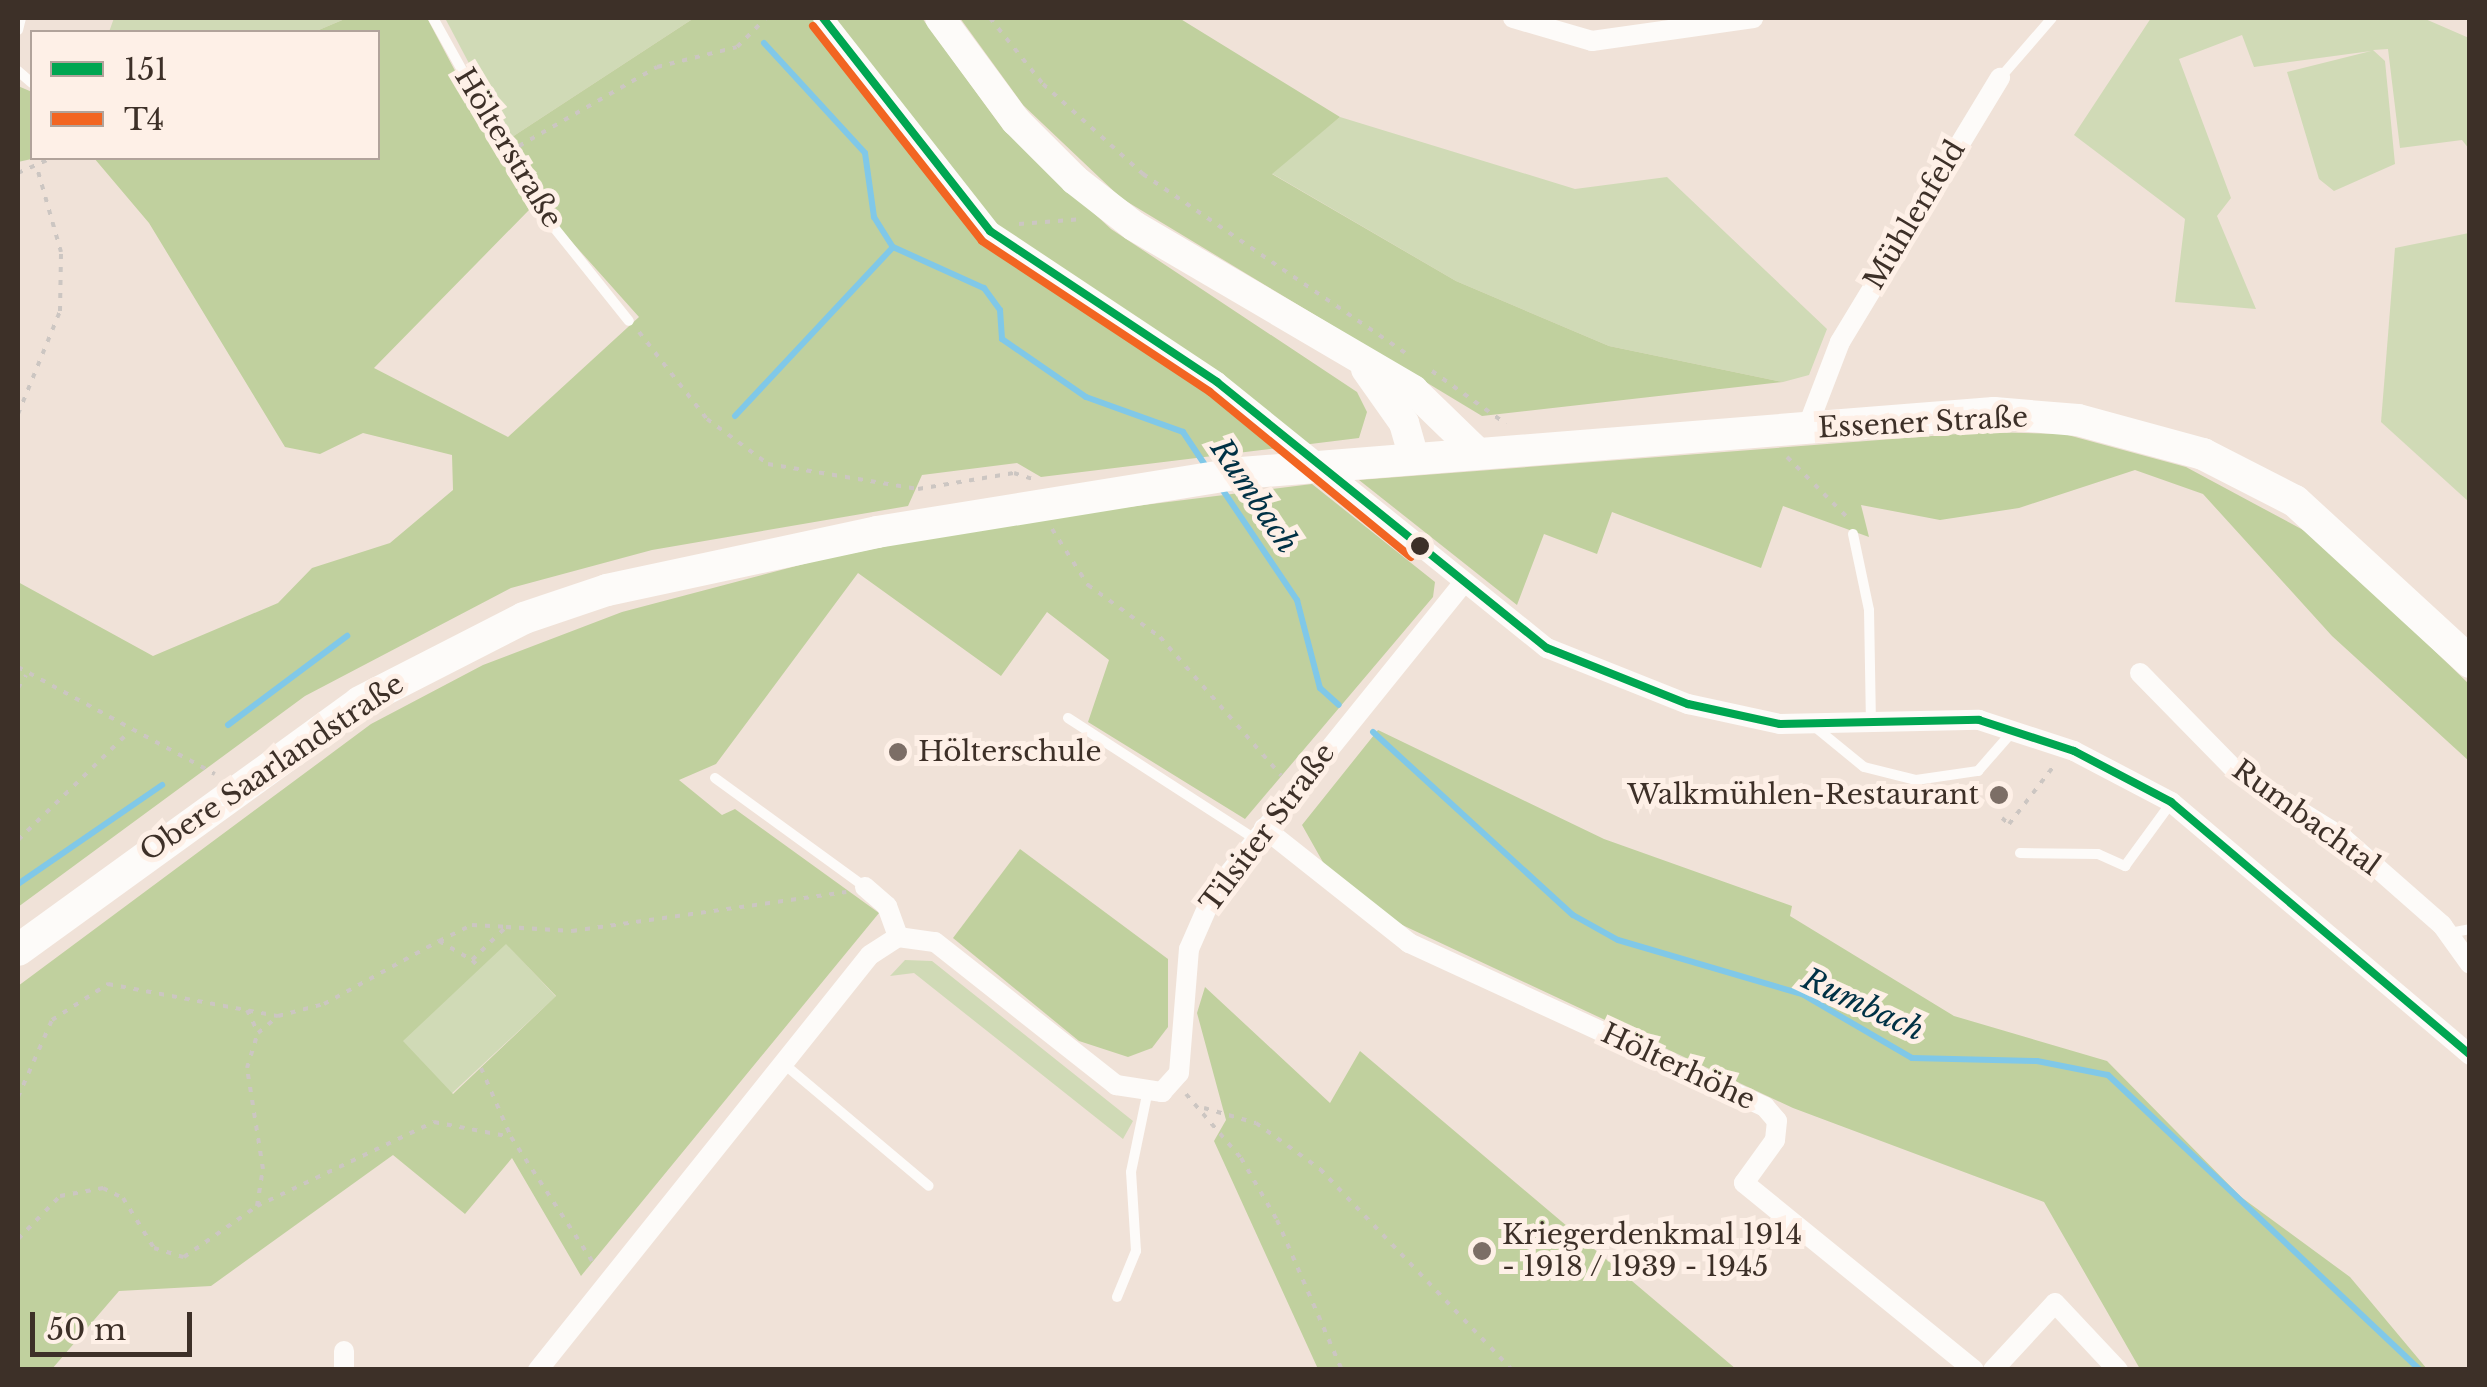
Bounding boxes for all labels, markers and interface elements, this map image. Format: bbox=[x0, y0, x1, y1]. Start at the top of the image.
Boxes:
legend bbox=[30, 30, 380, 160]
text: 151 bbox=[124, 51, 168, 88]
street label: Hölterstraße bbox=[447, 62, 569, 234]
text: T4 bbox=[124, 101, 164, 138]
street label: Mühlenfeld bbox=[1857, 134, 1973, 296]
street label: Essener Straße bbox=[1817, 401, 2029, 445]
water label: Rumbach bbox=[1203, 432, 1305, 560]
unlabelled marker bbox=[1410, 536, 1430, 556]
street label: Obere Saarlandstraße bbox=[134, 667, 410, 869]
place label: Hölterschule bbox=[918, 735, 1101, 769]
street label: Tilsiter Straße bbox=[1193, 737, 1343, 919]
marker: Hölterschule bbox=[887, 741, 909, 763]
street label: Rumbachtal bbox=[2226, 753, 2386, 883]
place label: Walkmühlen-Restaurant bbox=[1627, 778, 1979, 812]
marker: Walkmühlen-Restaurant bbox=[1988, 784, 2010, 806]
water label: Rumbach bbox=[1796, 961, 1930, 1049]
street label: Hölterhöhe bbox=[1596, 1017, 1760, 1117]
place label: Kriegerdenkmal 1914 - 1918 / 1939 - 1945 bbox=[1502, 1218, 1802, 1284]
marker: Kriegerdenkmal 1914 - 1918 / 1939 - 1945 bbox=[1471, 1240, 1493, 1262]
scale bar bbox=[35, 1292, 198, 1354]
text: 50 m bbox=[47, 1311, 126, 1348]

